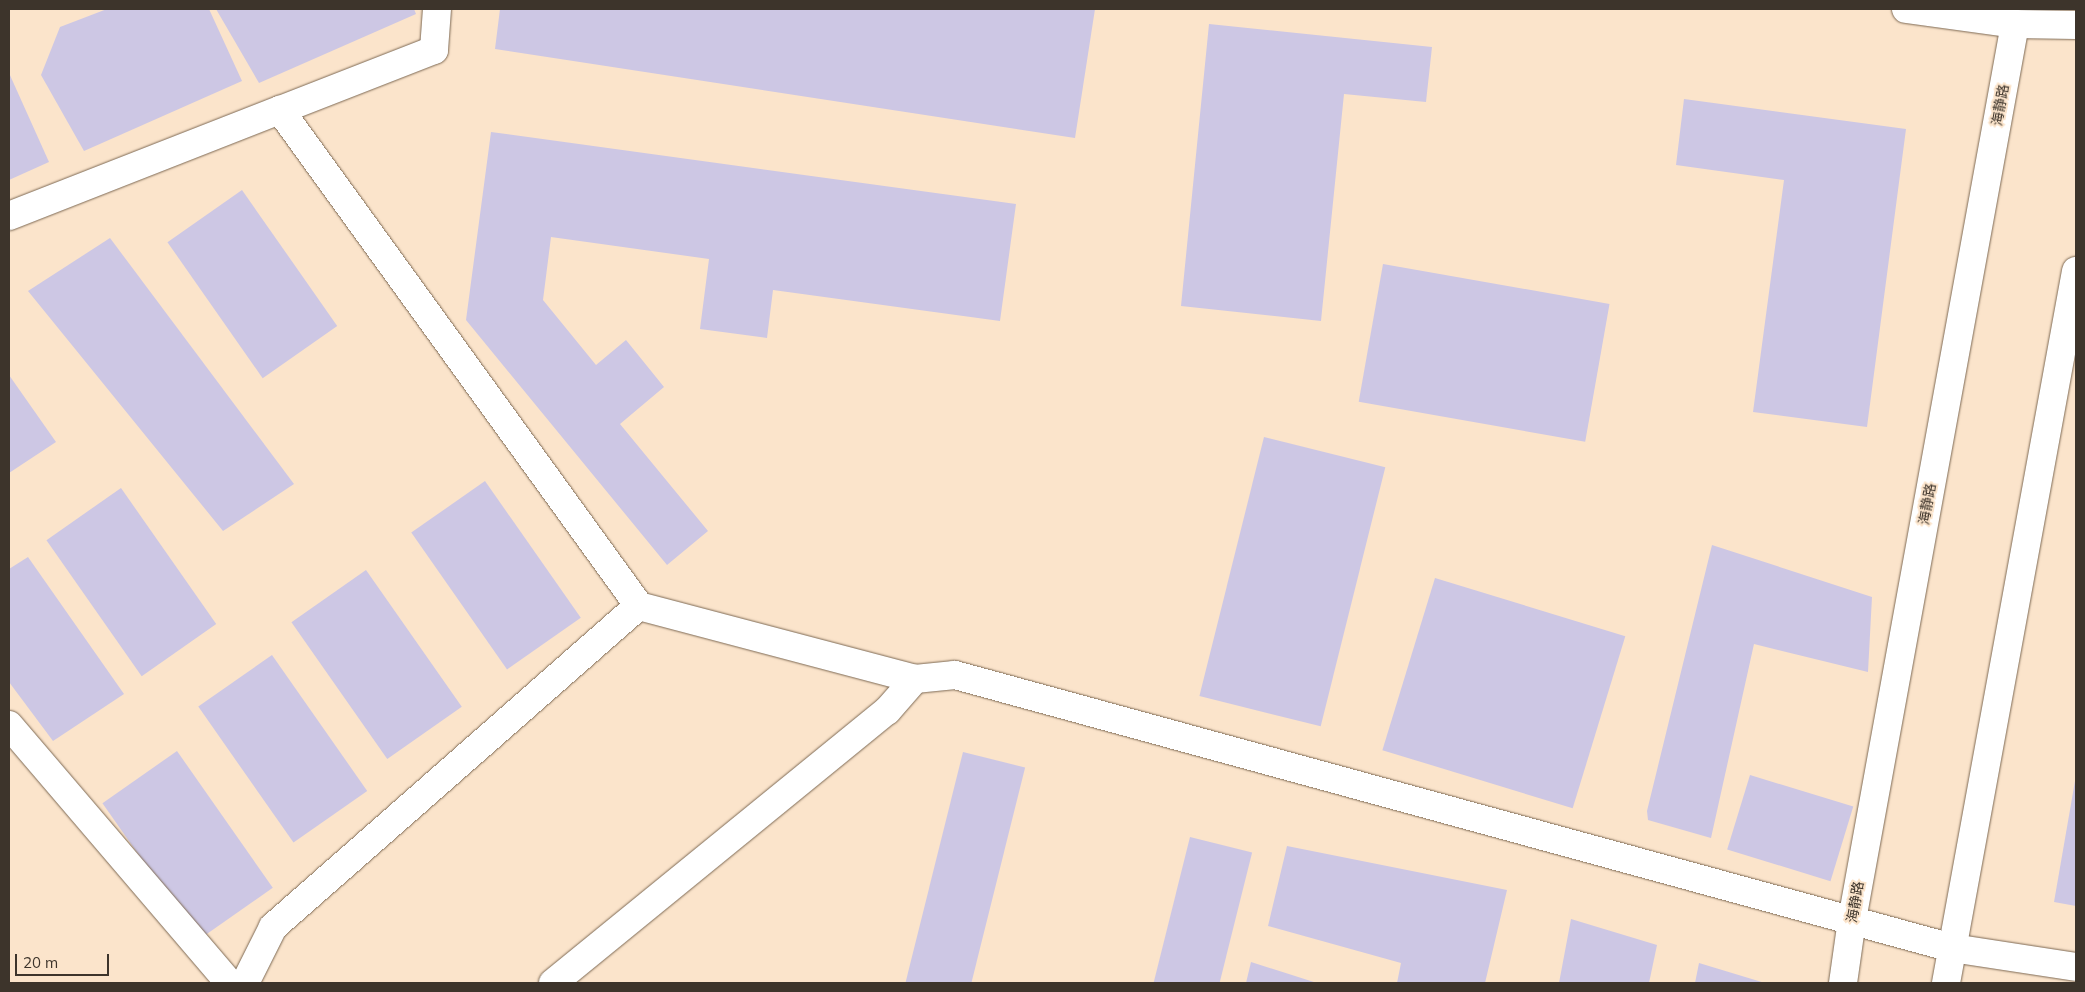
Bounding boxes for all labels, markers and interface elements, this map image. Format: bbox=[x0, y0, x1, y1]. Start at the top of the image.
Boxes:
street label: 海静路 bbox=[1988, 83, 2012, 127]
street label: 海静路 bbox=[1915, 482, 1939, 526]
street label: 海静路 bbox=[1843, 880, 1867, 924]
scale bar bbox=[18, 944, 111, 976]
text: 20 m bbox=[23, 953, 58, 972]

